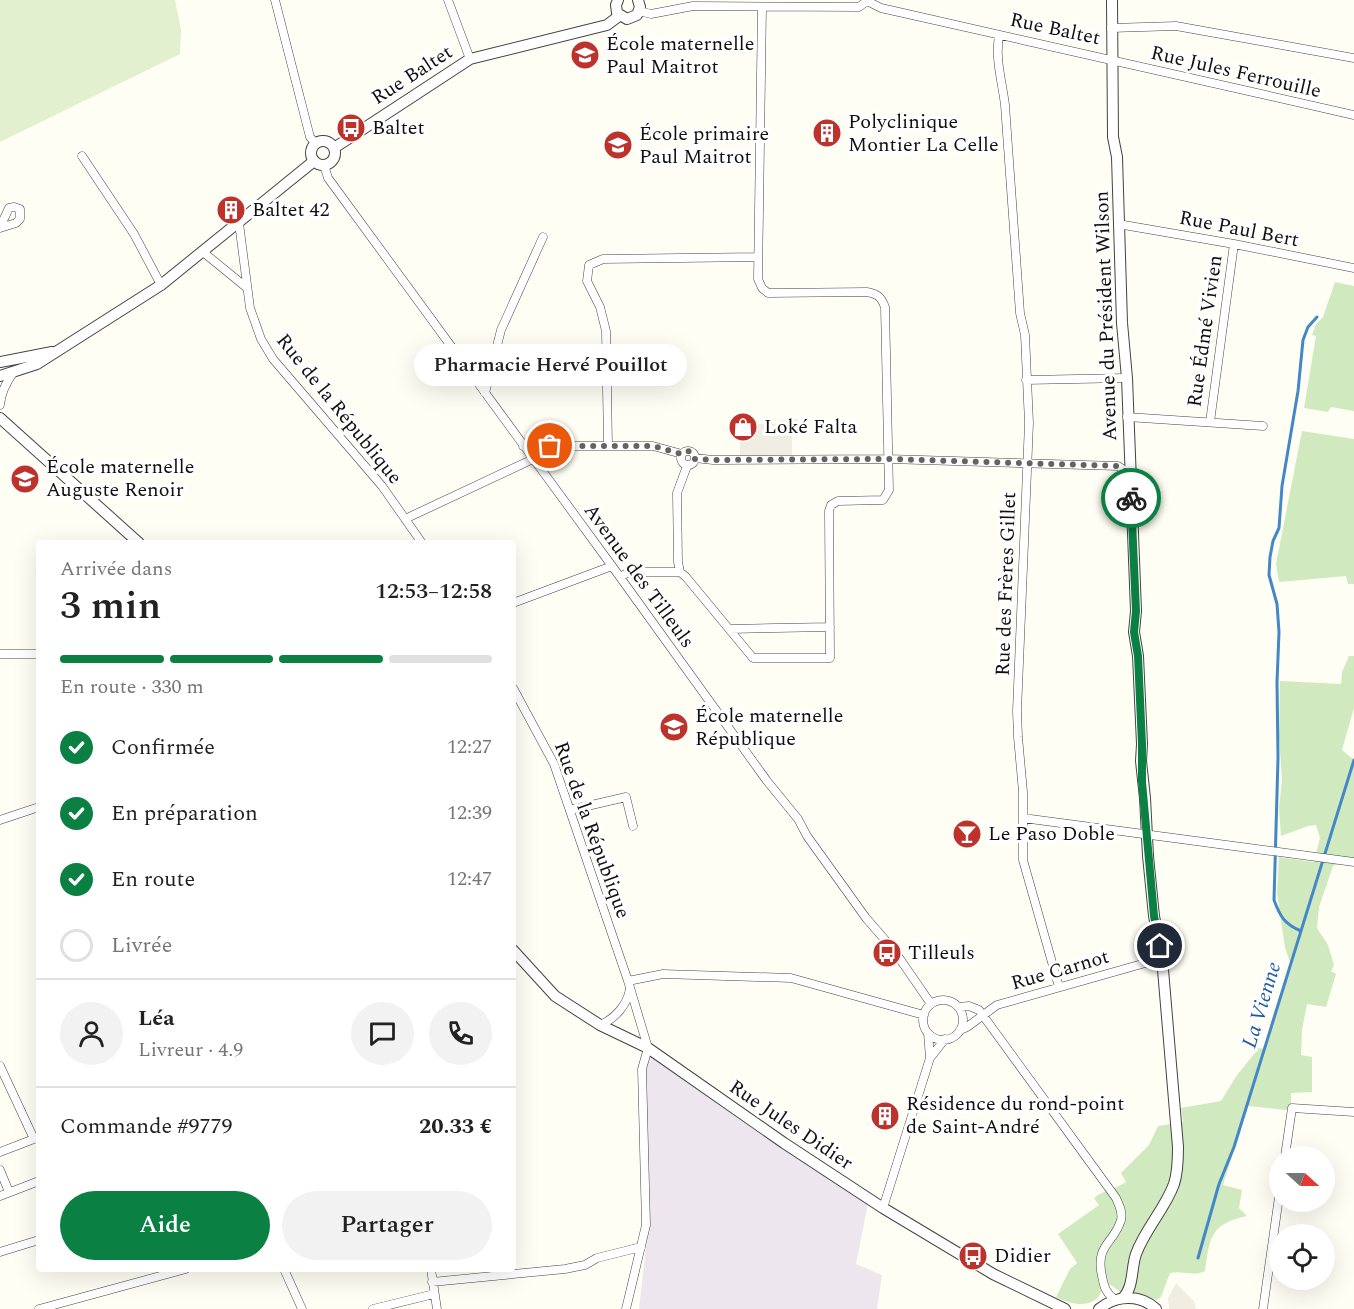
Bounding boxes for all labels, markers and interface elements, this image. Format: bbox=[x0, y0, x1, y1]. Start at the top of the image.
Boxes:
street label: Rue Baltet bbox=[1007, 5, 1103, 53]
place label: École maternelle Paul Maitrot bbox=[606, 29, 754, 82]
street label: Rue Baltet bbox=[365, 37, 459, 113]
street label: Rue Jules Ferrouille bbox=[1148, 38, 1324, 106]
school or university icon: École maternelle Paul Maitrot bbox=[569, 39, 601, 71]
place label: Polyclinique Montier La Celle bbox=[848, 107, 999, 160]
bus stop icon: Baltet bbox=[335, 112, 367, 144]
place label: Baltet bbox=[372, 113, 425, 143]
building icon: Polyclinique Montier La Celle bbox=[811, 117, 843, 149]
place label: École primaire Paul Maitrot bbox=[639, 119, 769, 172]
school or university icon: École primaire Paul Maitrot bbox=[602, 129, 634, 161]
street label: Avenue du Président Wilson bbox=[1087, 190, 1125, 442]
building icon: Baltet 42 bbox=[215, 194, 247, 226]
place label: Baltet 42 bbox=[252, 195, 330, 225]
street label: Rue Paul Bert bbox=[1177, 203, 1301, 255]
street label: Rue Édmé Vivien bbox=[1179, 253, 1231, 409]
street label: Rue de la République bbox=[269, 327, 409, 491]
callout: Pharmacie Hervé Pouillot bbox=[414, 344, 686, 386]
text: Pharmacie Hervé Pouillot bbox=[433, 350, 668, 380]
shop icon: Loké Falta bbox=[727, 411, 759, 443]
place label: Loké Falta bbox=[764, 412, 857, 442]
pin bbox=[524, 420, 575, 471]
icon: bag bbox=[533, 429, 566, 462]
place label: École maternelle Auguste Renoir bbox=[46, 452, 194, 505]
school or university icon: École maternelle Auguste Renoir bbox=[9, 463, 41, 495]
courier bbox=[1101, 468, 1161, 528]
icon: bike bbox=[1115, 482, 1148, 515]
street label: Rue des Frères Gillet bbox=[988, 491, 1024, 677]
street label: Avenue des Tilleuls bbox=[576, 497, 702, 655]
text: Arrivée dans bbox=[60, 554, 172, 584]
text: 12:53–12:58 bbox=[375, 575, 492, 608]
text: 3 min bbox=[60, 577, 161, 636]
text: En route · 330 m bbox=[60, 672, 204, 702]
place label: École maternelle République bbox=[695, 701, 843, 754]
school or university icon: École maternelle République bbox=[658, 711, 690, 743]
icon: check bbox=[60, 731, 93, 764]
text: Confirmée bbox=[111, 731, 215, 764]
text: 12:27 bbox=[447, 732, 492, 762]
street label: Rue de la République bbox=[546, 737, 638, 923]
icon: check bbox=[60, 797, 93, 830]
text: En préparation bbox=[111, 797, 258, 830]
text: 12:39 bbox=[447, 798, 492, 828]
bar icon: Le Paso Doble bbox=[951, 818, 983, 850]
place label: Le Paso Doble bbox=[988, 819, 1115, 849]
icon: check bbox=[60, 863, 93, 896]
text: En route bbox=[111, 863, 195, 896]
text: 12:47 bbox=[447, 864, 492, 894]
pin bbox=[1134, 920, 1185, 971]
text: Livrée bbox=[111, 929, 172, 962]
icon: home bbox=[1143, 929, 1176, 962]
bus stop icon: Tilleuls bbox=[871, 937, 903, 969]
place label: Tilleuls bbox=[908, 938, 975, 968]
street label: Rue Carnot bbox=[1007, 942, 1113, 998]
water label: La Vienne bbox=[1234, 958, 1290, 1052]
button: person bbox=[60, 1002, 123, 1065]
text: Léa bbox=[138, 1002, 175, 1035]
button: chat bbox=[351, 1002, 414, 1065]
button: phone bbox=[429, 1002, 492, 1065]
text: Livreur · 4.9 bbox=[138, 1035, 243, 1065]
street label: Rue Jules Didier bbox=[723, 1072, 859, 1178]
place label: Résidence du rond-point de Saint-André bbox=[906, 1089, 1124, 1142]
building icon: Résidence du rond-point de Saint-André bbox=[869, 1100, 901, 1132]
text: Commande #9779 bbox=[60, 1110, 233, 1143]
text: 20.33 € bbox=[419, 1110, 492, 1143]
north arrow bbox=[1269, 1146, 1335, 1212]
map controls bbox=[1269, 1146, 1335, 1290]
button: Aide bbox=[60, 1191, 270, 1260]
button: Partager bbox=[282, 1191, 492, 1260]
button: locate bbox=[1269, 1224, 1335, 1290]
bus stop icon: Didier bbox=[957, 1240, 989, 1272]
place label: Didier bbox=[994, 1241, 1051, 1271]

